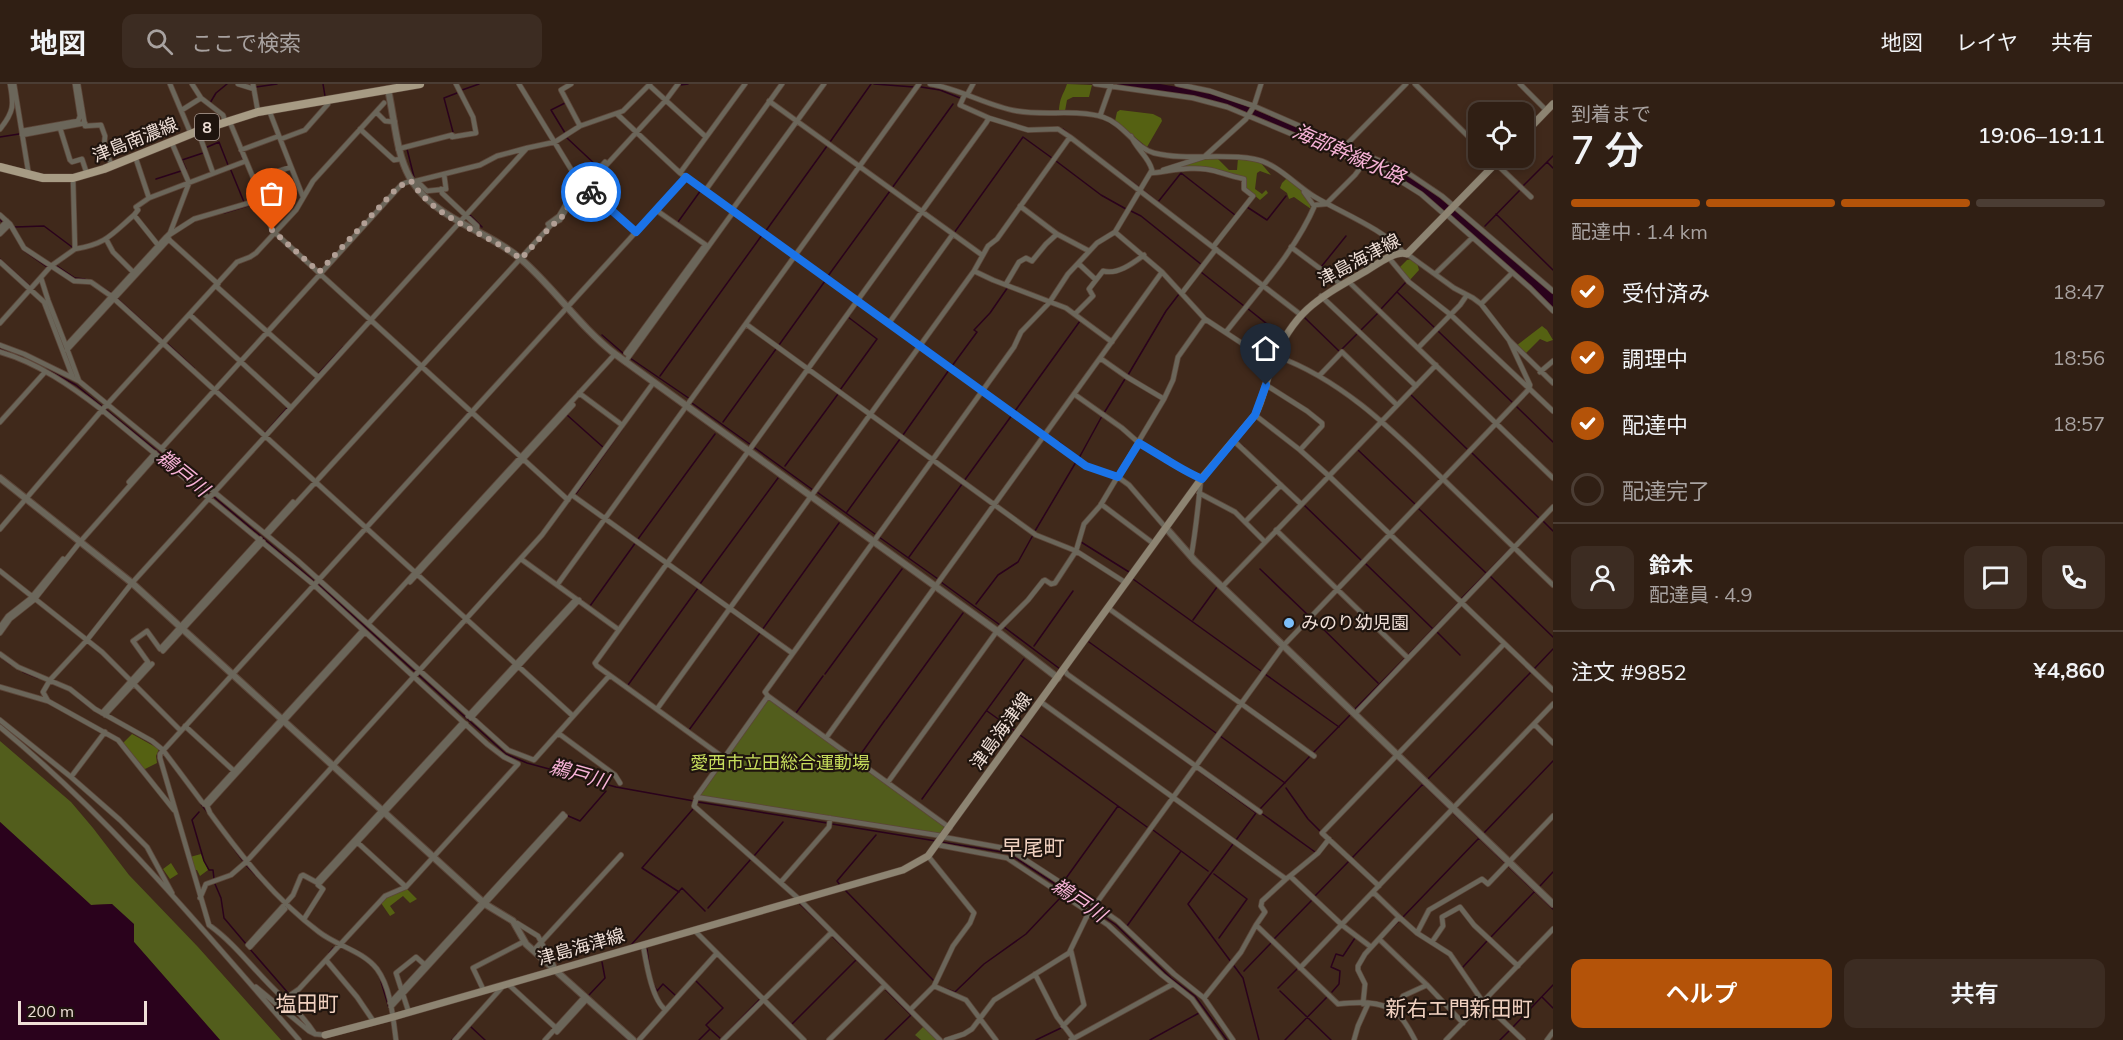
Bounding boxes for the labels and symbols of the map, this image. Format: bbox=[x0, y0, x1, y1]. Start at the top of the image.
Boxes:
street label: 津島南濃線 bbox=[89, 112, 181, 167]
road number: 8 bbox=[195, 114, 219, 140]
water label: 海部幹線水路 bbox=[1289, 118, 1411, 190]
courier bbox=[561, 162, 621, 222]
pin bbox=[246, 168, 297, 230]
street label: 津島海津線 bbox=[1314, 228, 1404, 291]
pin bbox=[1240, 323, 1291, 385]
water label: 鵜戸川 bbox=[152, 444, 216, 502]
place label: みのり幼児園 bbox=[1301, 611, 1409, 634]
marker: みのり幼児園 bbox=[1282, 616, 1296, 630]
street label: 津島海津線 bbox=[965, 688, 1036, 774]
park label: 愛西市立田総合運動場 bbox=[690, 751, 870, 774]
water label: 鵜戸川 bbox=[547, 753, 613, 794]
district label: 早尾町 bbox=[1002, 834, 1065, 860]
water label: 鵜戸川 bbox=[1047, 872, 1113, 928]
street label: 津島海津線 bbox=[534, 923, 627, 970]
district label: 塩田町 bbox=[276, 990, 339, 1016]
district label: 新右エ門新田町 bbox=[1386, 995, 1533, 1021]
scale bar bbox=[18, 998, 147, 1026]

